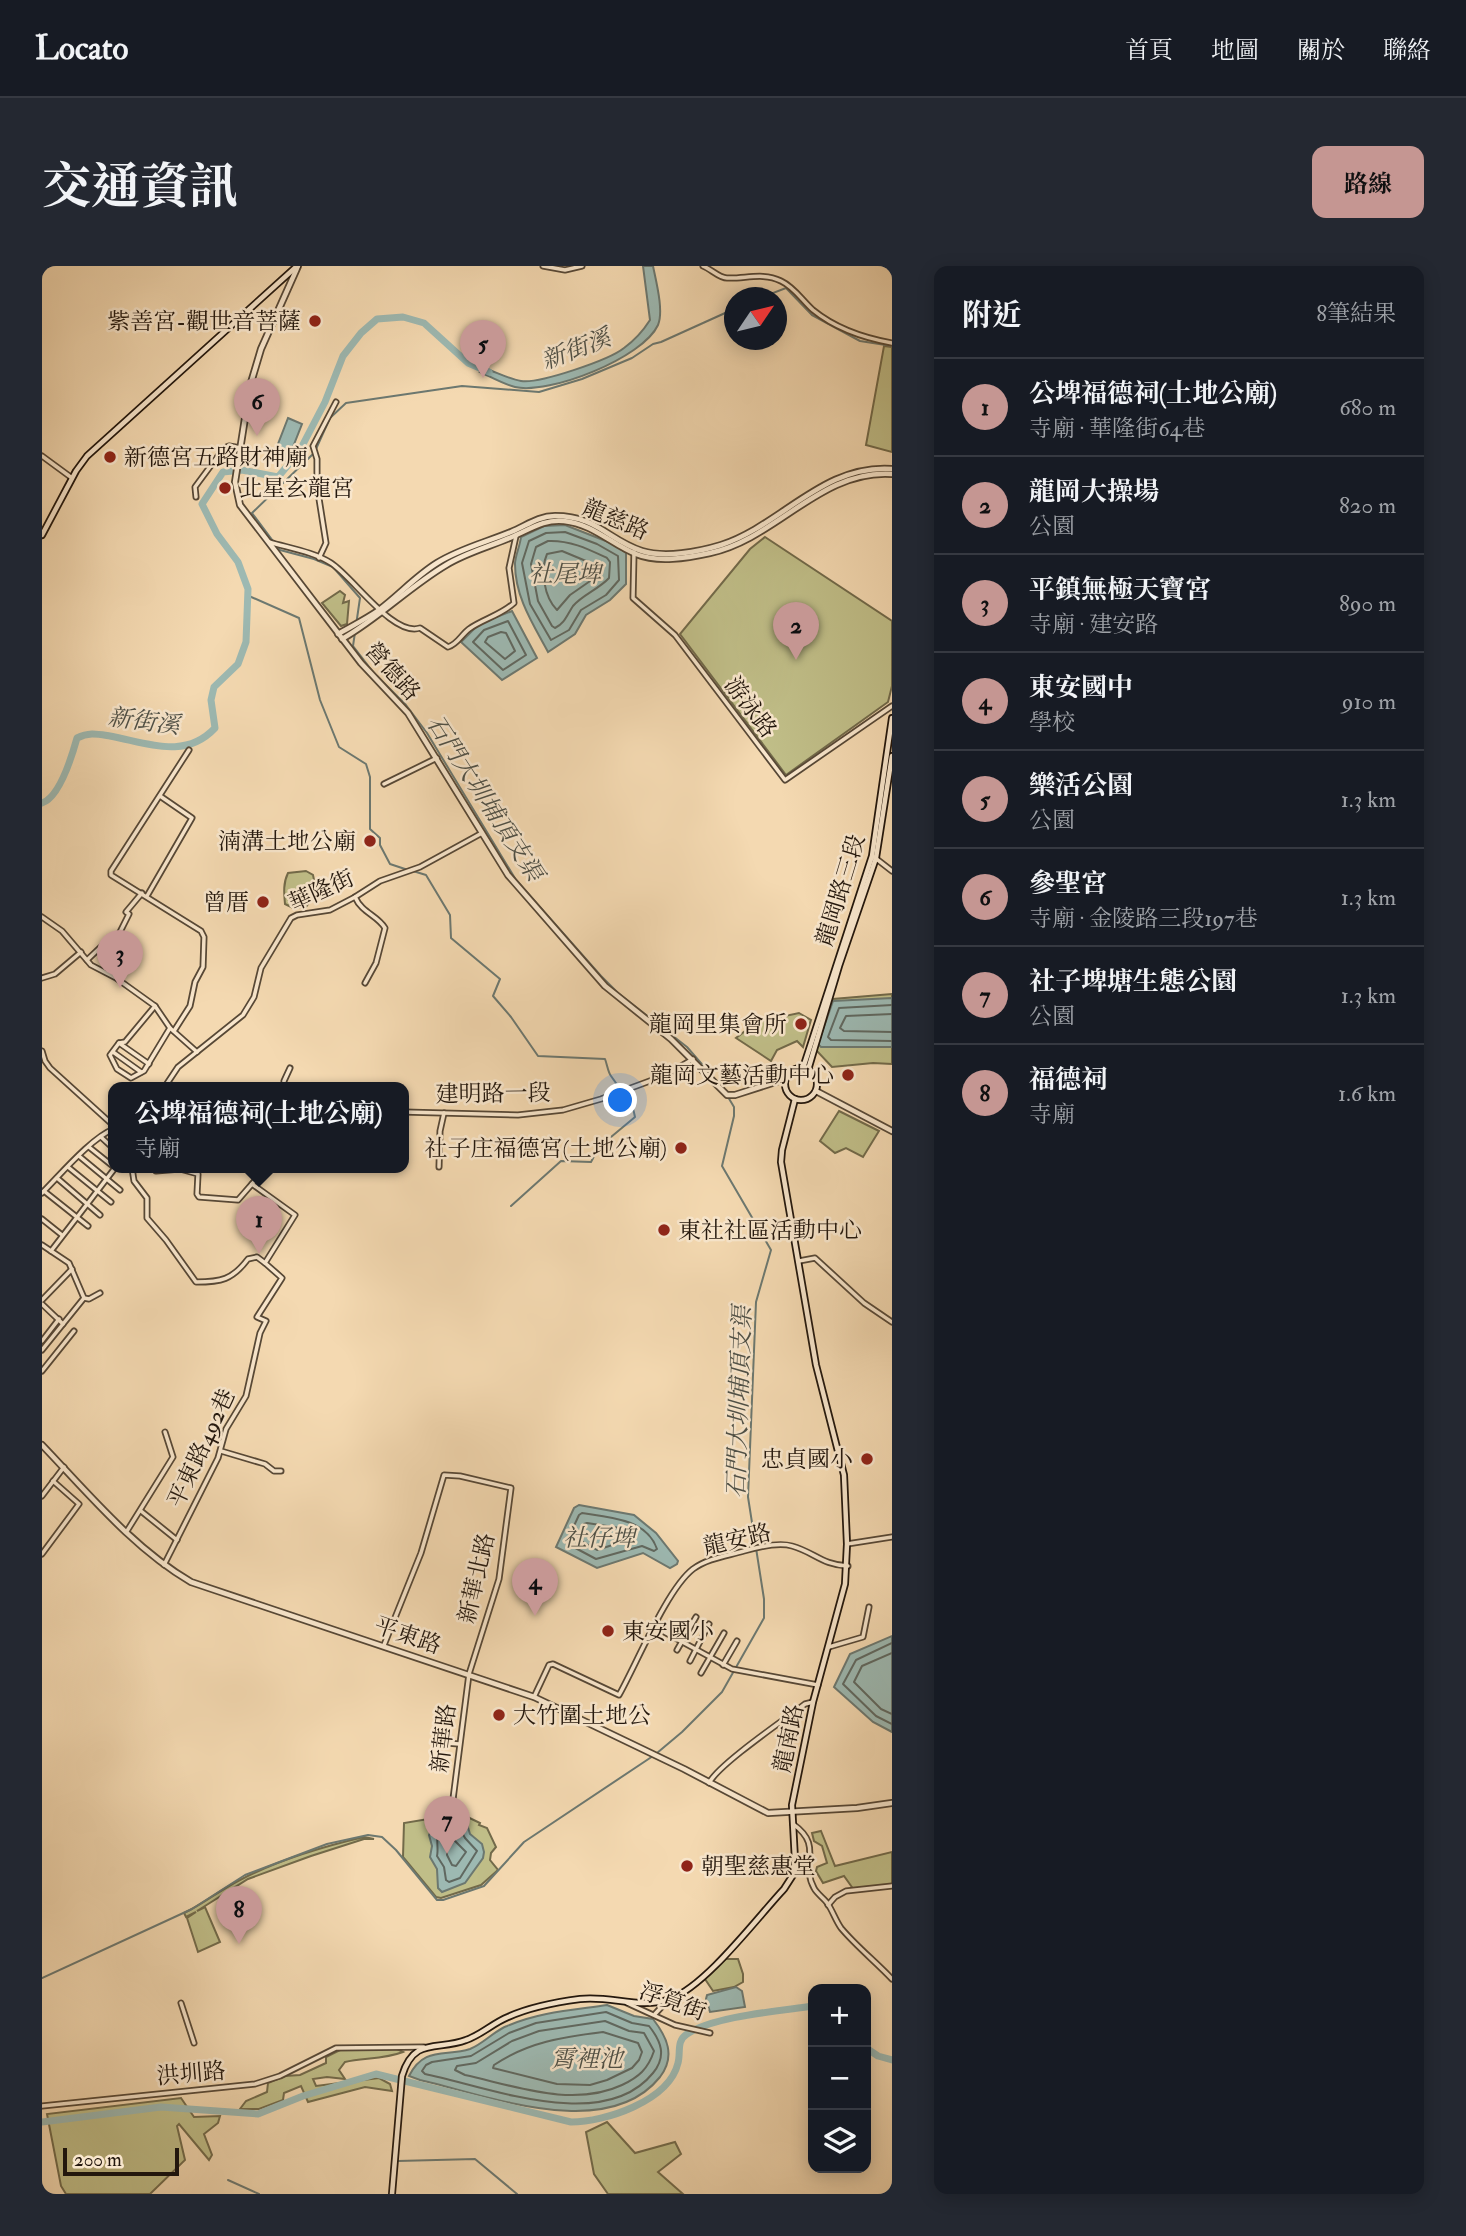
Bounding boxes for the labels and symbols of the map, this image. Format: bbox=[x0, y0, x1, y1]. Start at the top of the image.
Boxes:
north arrow bbox=[724, 287, 787, 350]
place label: 紫善宮-觀世音菩薩 bbox=[107, 307, 301, 336]
marker: 紫善宮-觀世音菩薩 bbox=[307, 313, 323, 329]
pin: 5 bbox=[460, 320, 506, 378]
water label: 新街溪 bbox=[537, 321, 618, 377]
pin: 6 bbox=[234, 378, 280, 436]
place label: 新德宮五路財神廟 bbox=[124, 443, 308, 472]
marker: 新德宮五路財神廟 bbox=[102, 449, 118, 465]
place label: 北星玄龍宮 bbox=[239, 474, 354, 503]
marker: 北星玄龍宮 bbox=[217, 480, 233, 496]
street label: 龍慈路 bbox=[578, 493, 653, 546]
water label: 社尾埤 bbox=[529, 559, 604, 590]
pin: 2 bbox=[773, 602, 819, 660]
street label: 營德路 bbox=[359, 636, 426, 707]
street label: 游泳路 bbox=[718, 671, 783, 744]
water label: 新街溪 bbox=[106, 702, 185, 742]
water label: 石門大圳埔頂支渠 bbox=[419, 709, 551, 890]
place label: 湳溝土地公廟 bbox=[218, 827, 356, 856]
street label: 龍岡路三段 bbox=[810, 831, 871, 949]
marker: 湳溝土地公廟 bbox=[362, 833, 378, 849]
street label: 華隆街 bbox=[284, 863, 359, 918]
place label: 曾厝 bbox=[203, 888, 249, 917]
marker: 曾厝 bbox=[255, 894, 271, 910]
pin: 3 bbox=[97, 930, 143, 988]
place label: 龍岡里集會所 bbox=[649, 1010, 787, 1039]
marker: 龍岡里集會所 bbox=[793, 1016, 809, 1032]
place label: 龍岡文藝活動中心 bbox=[650, 1061, 834, 1090]
marker: 龍岡文藝活動中心 bbox=[840, 1067, 856, 1083]
street label: 建明路一段 bbox=[435, 1078, 551, 1109]
your location bbox=[603, 1083, 637, 1117]
place label: 社子庄福德宮(土地公廟) bbox=[424, 1134, 667, 1163]
marker: 社子庄福德宮(土地公廟) bbox=[673, 1140, 689, 1156]
pin: 1 bbox=[236, 1196, 282, 1254]
place label: 東社社區活動中心 bbox=[678, 1216, 862, 1245]
marker: 東社社區活動中心 bbox=[656, 1222, 672, 1238]
water label: 石門大圳埔頂支渠 bbox=[721, 1303, 758, 1498]
street label: 平東路492巷 bbox=[161, 1384, 242, 1512]
place label: 忠貞國小 bbox=[761, 1445, 853, 1474]
marker: 忠貞國小 bbox=[859, 1451, 875, 1467]
street label: 龍安路 bbox=[700, 1518, 774, 1561]
water label: 社仔埤 bbox=[563, 1523, 638, 1554]
street label: 新華北路 bbox=[452, 1530, 501, 1626]
pin: 4 bbox=[512, 1558, 558, 1616]
street label: 平東路 bbox=[370, 1611, 445, 1660]
place label: 東安國小 bbox=[622, 1617, 714, 1646]
marker: 東安國小 bbox=[600, 1623, 616, 1639]
place label: 大竹圍土地公 bbox=[513, 1701, 651, 1730]
street label: 龍南路 bbox=[767, 1701, 810, 1775]
street label: 新華路 bbox=[425, 1702, 462, 1774]
marker: 大竹圍土地公 bbox=[491, 1707, 507, 1723]
pin: 7 bbox=[424, 1796, 470, 1854]
place label: 朝聖慈惠堂 bbox=[701, 1852, 816, 1881]
marker: 朝聖慈惠堂 bbox=[679, 1858, 695, 1874]
pin: 8 bbox=[216, 1886, 262, 1944]
street label: 浮筧街 bbox=[635, 1976, 710, 2027]
water label: 霄裡池 bbox=[551, 2044, 626, 2075]
street label: 洪圳路 bbox=[155, 2056, 227, 2091]
scale bar bbox=[63, 2145, 178, 2177]

